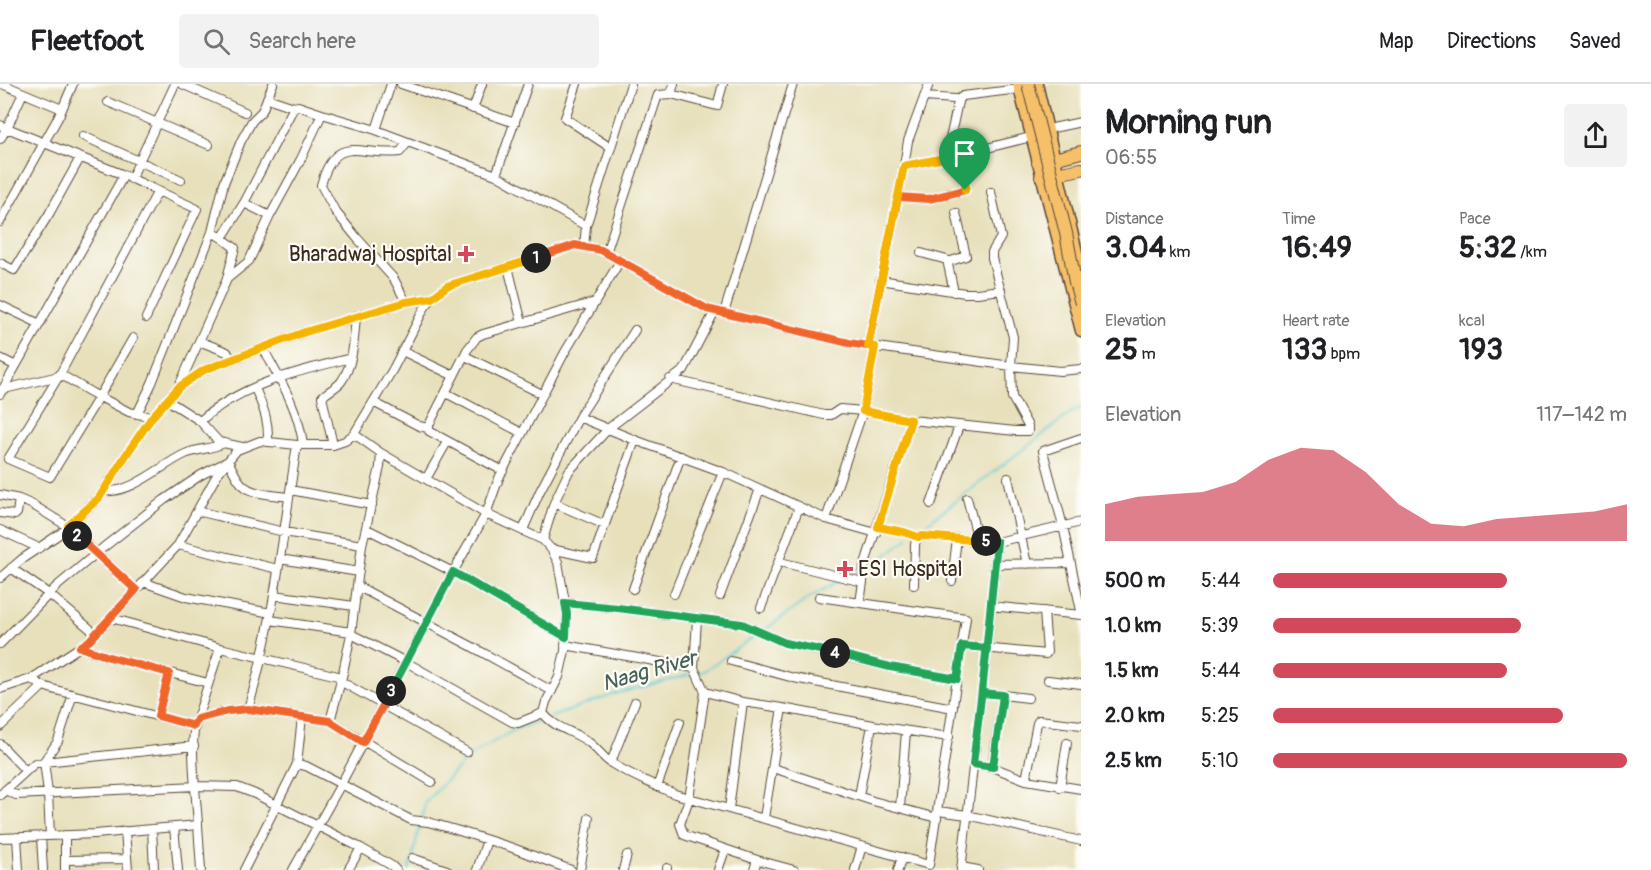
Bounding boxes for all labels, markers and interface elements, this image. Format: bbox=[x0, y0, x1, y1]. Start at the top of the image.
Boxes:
search box bbox=[179, 14, 599, 68]
text: Fleetfoot bbox=[30, 24, 143, 59]
icon: search bbox=[200, 25, 233, 58]
text: Search here bbox=[248, 27, 356, 55]
text: Map bbox=[1379, 28, 1414, 55]
text: Directions bbox=[1447, 28, 1536, 55]
text: Saved bbox=[1569, 28, 1621, 55]
text: Morning run bbox=[1105, 102, 1272, 143]
button: share bbox=[1564, 104, 1627, 167]
pin bbox=[939, 128, 990, 190]
icon: arrive bbox=[948, 137, 981, 170]
text: 06:55 bbox=[1105, 145, 1157, 170]
text: Distance bbox=[1105, 209, 1164, 229]
text: Time bbox=[1282, 209, 1315, 229]
text: Pace bbox=[1459, 209, 1491, 229]
text: 3.04 bbox=[1105, 229, 1166, 266]
text: 16:49 bbox=[1282, 229, 1352, 266]
text: 5:32 bbox=[1459, 229, 1517, 266]
place label: Bharadwaj Hospital bbox=[289, 241, 452, 268]
text: km bbox=[1166, 242, 1191, 262]
text: /km bbox=[1517, 242, 1547, 262]
pin: 1 bbox=[521, 243, 551, 273]
marker: Bharadwaj Hospital bbox=[457, 245, 475, 263]
text: 1 bbox=[533, 248, 539, 268]
text: Elevation bbox=[1105, 311, 1166, 331]
text: Heart rate bbox=[1282, 311, 1349, 331]
text: kcal bbox=[1459, 311, 1485, 331]
text: 25 bbox=[1105, 331, 1138, 368]
text: 133 bbox=[1282, 331, 1327, 368]
text: 193 bbox=[1459, 331, 1503, 368]
text: m bbox=[1138, 344, 1156, 364]
text: bpm bbox=[1327, 344, 1360, 364]
text: Elevation bbox=[1105, 402, 1181, 427]
text: 117–142 m bbox=[1536, 402, 1627, 427]
pin: 2 bbox=[62, 521, 92, 551]
text: 2 bbox=[73, 526, 81, 546]
pin: 5 bbox=[971, 526, 1001, 556]
text: 5 bbox=[982, 531, 990, 551]
place label: ESI Hospital bbox=[858, 556, 962, 583]
marker: ESI Hospital bbox=[836, 560, 854, 578]
text: 500 m bbox=[1105, 568, 1165, 593]
text: 5:44 bbox=[1201, 568, 1240, 593]
text: 1.0 km bbox=[1105, 613, 1161, 638]
text: 5:39 bbox=[1201, 613, 1239, 638]
pin: 4 bbox=[820, 638, 850, 668]
water label: Naag River bbox=[599, 643, 703, 698]
text: 4 bbox=[830, 643, 840, 663]
text: 1.5 km bbox=[1105, 658, 1158, 683]
text: 5:44 bbox=[1201, 658, 1240, 683]
pin: 3 bbox=[376, 676, 406, 706]
text: 3 bbox=[387, 681, 395, 701]
text: 2.0 km bbox=[1105, 703, 1165, 728]
text: 5:25 bbox=[1201, 703, 1239, 728]
text: 2.5 km bbox=[1105, 748, 1162, 773]
text: 5:10 bbox=[1201, 748, 1239, 773]

